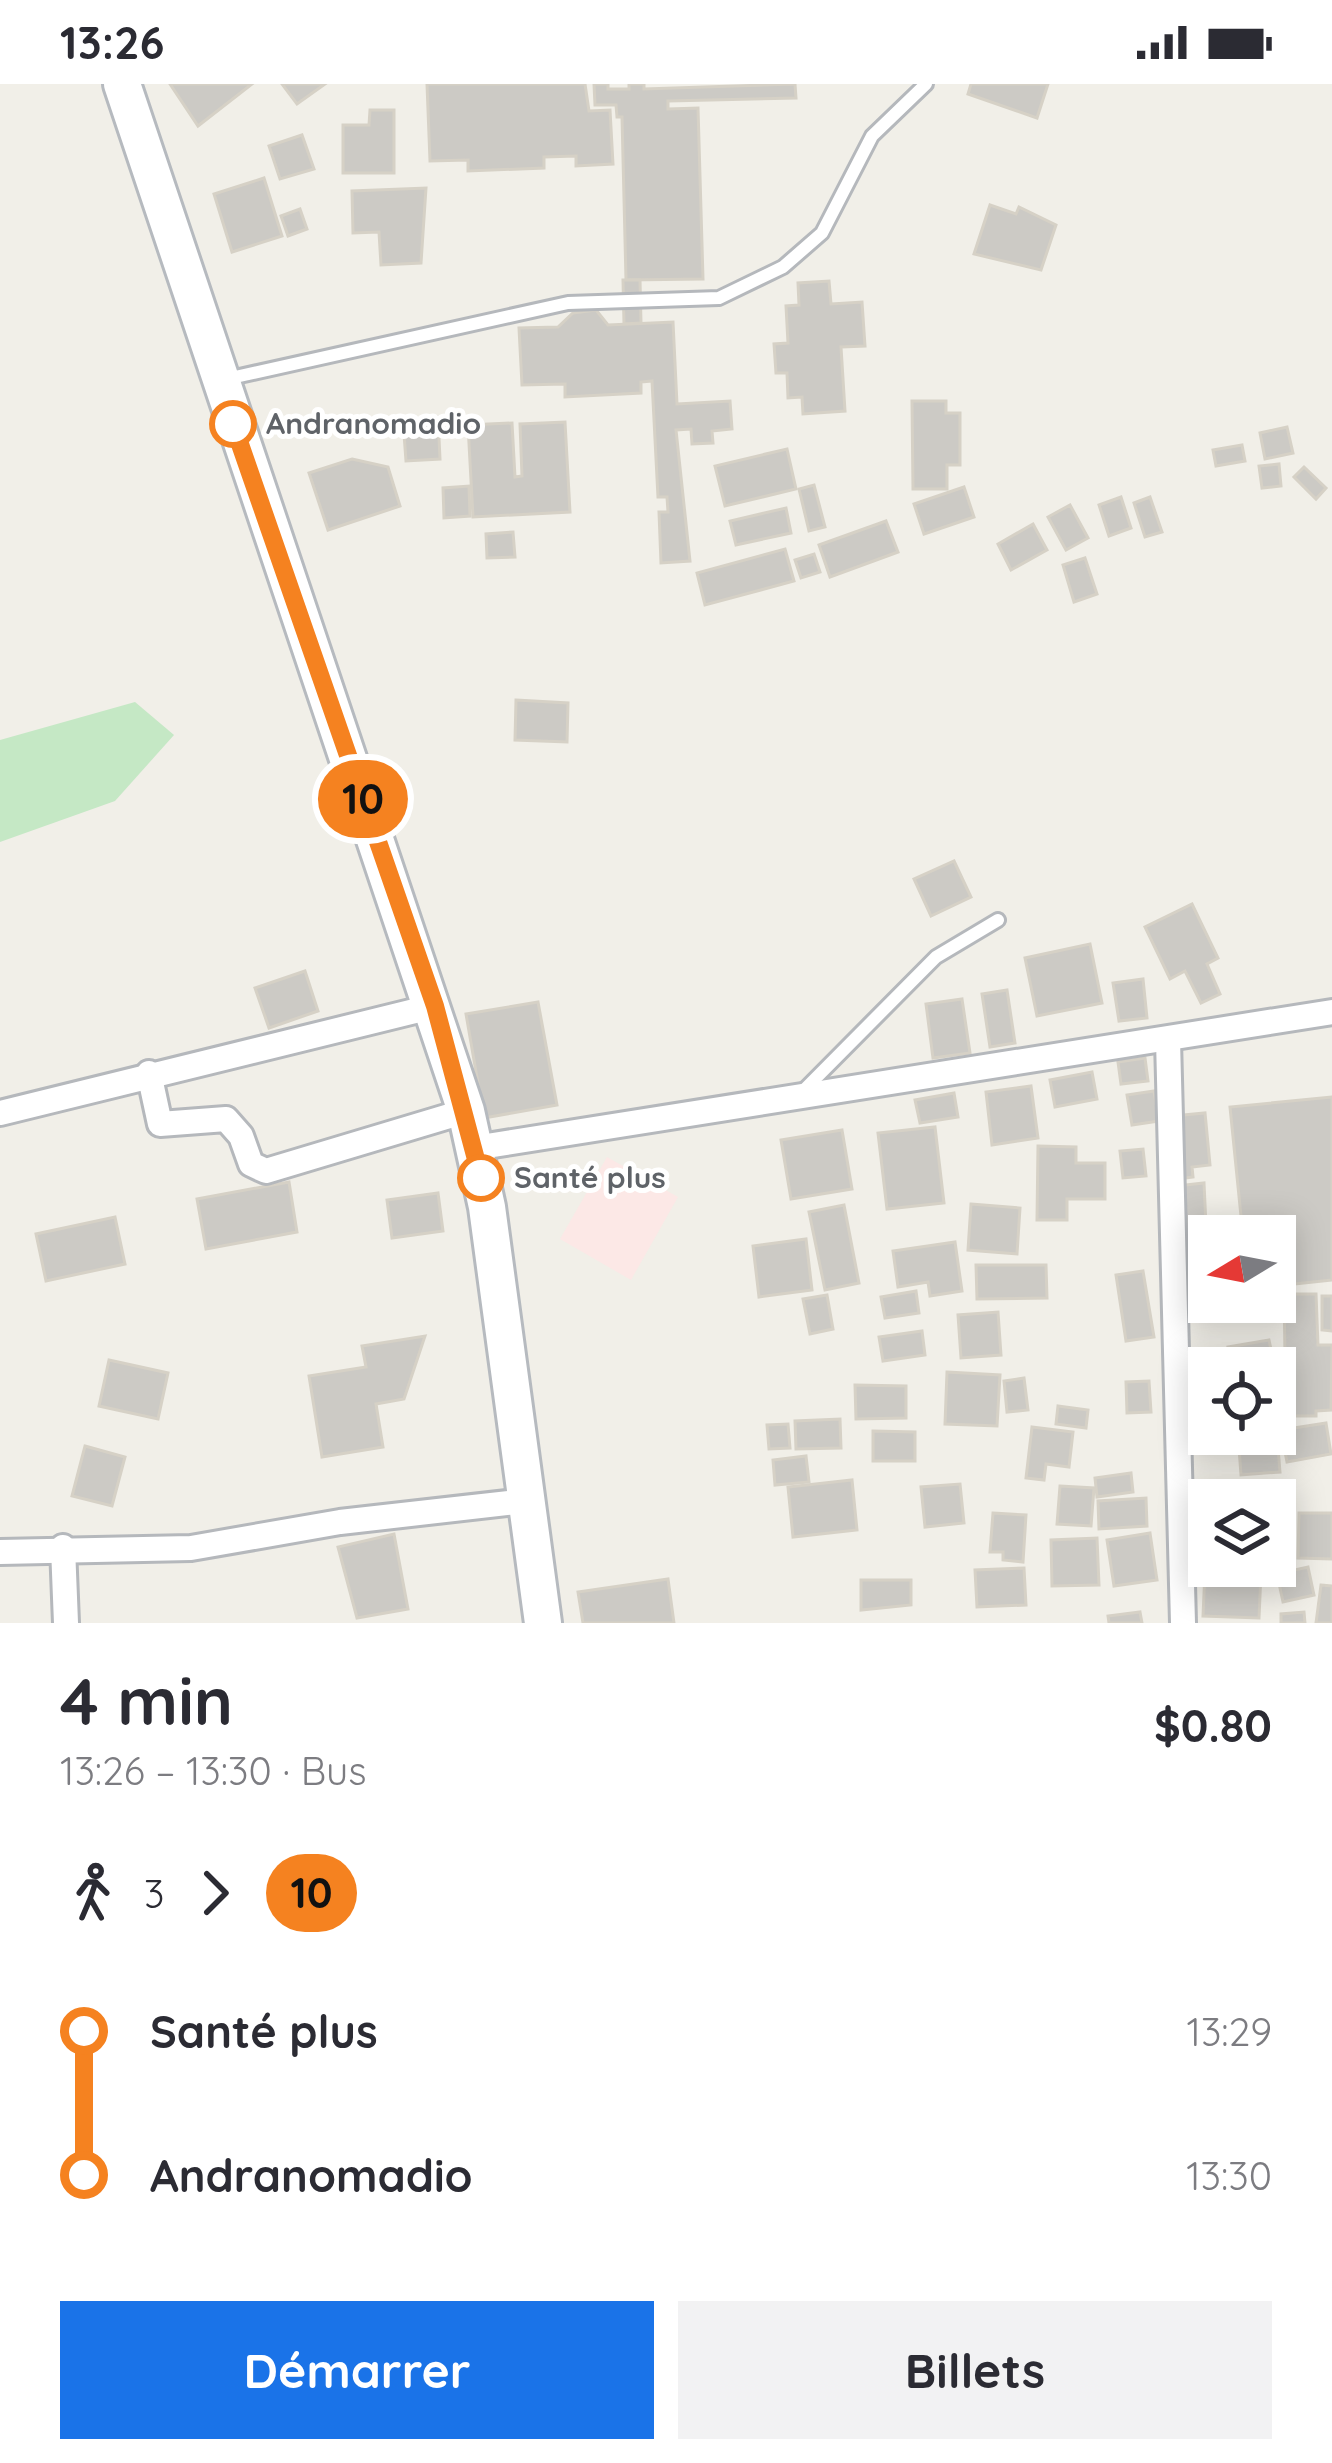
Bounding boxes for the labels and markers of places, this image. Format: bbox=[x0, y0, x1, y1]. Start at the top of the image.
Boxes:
marker: Andranomadio bbox=[211, 402, 255, 446]
place label: Andranomadio bbox=[266, 404, 481, 442]
marker: Santé plus bbox=[459, 1156, 503, 1200]
place label: Santé plus bbox=[514, 1158, 666, 1196]

